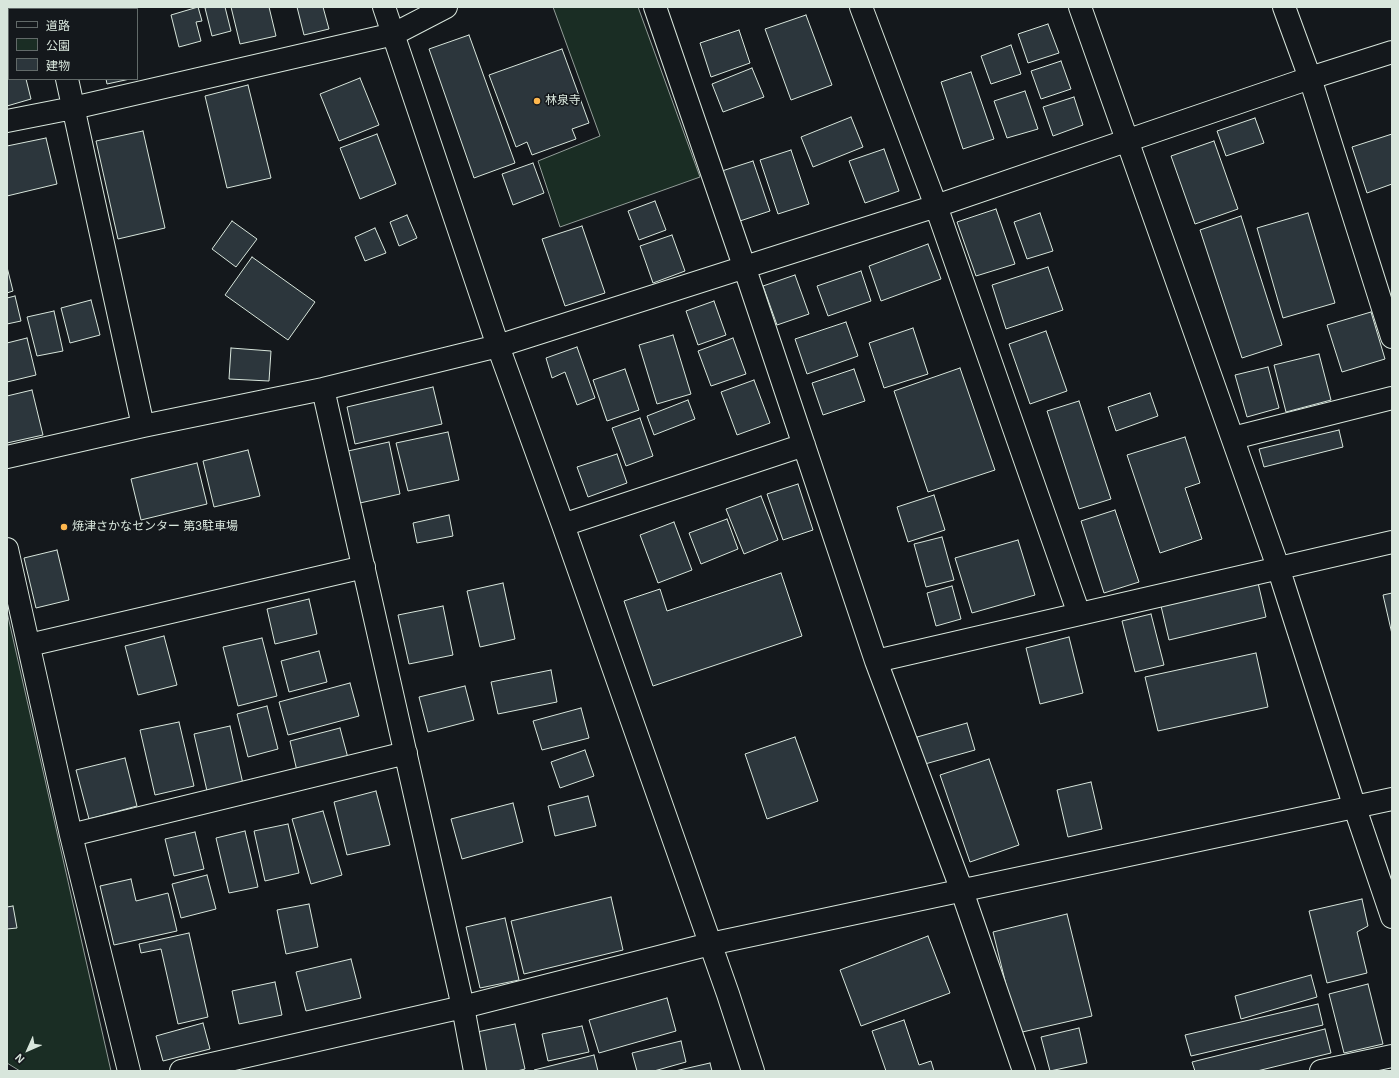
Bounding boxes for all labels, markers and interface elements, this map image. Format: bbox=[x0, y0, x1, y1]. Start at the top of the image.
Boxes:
legend bbox=[8, 8, 138, 80]
text: 道路 bbox=[46, 19, 70, 33]
text: 公園 bbox=[46, 39, 70, 53]
text: 建物 bbox=[46, 59, 70, 73]
place label: 林泉寺 bbox=[545, 94, 581, 108]
marker: 林泉寺 bbox=[532, 96, 542, 106]
place label: 焼津さかなセンター 第3駐車場 bbox=[72, 520, 238, 534]
marker: 焼津さかなセンター 第3駐車場 bbox=[59, 522, 69, 532]
north arrow bbox=[8, 1030, 48, 1070]
text: N bbox=[12, 1051, 27, 1066]

